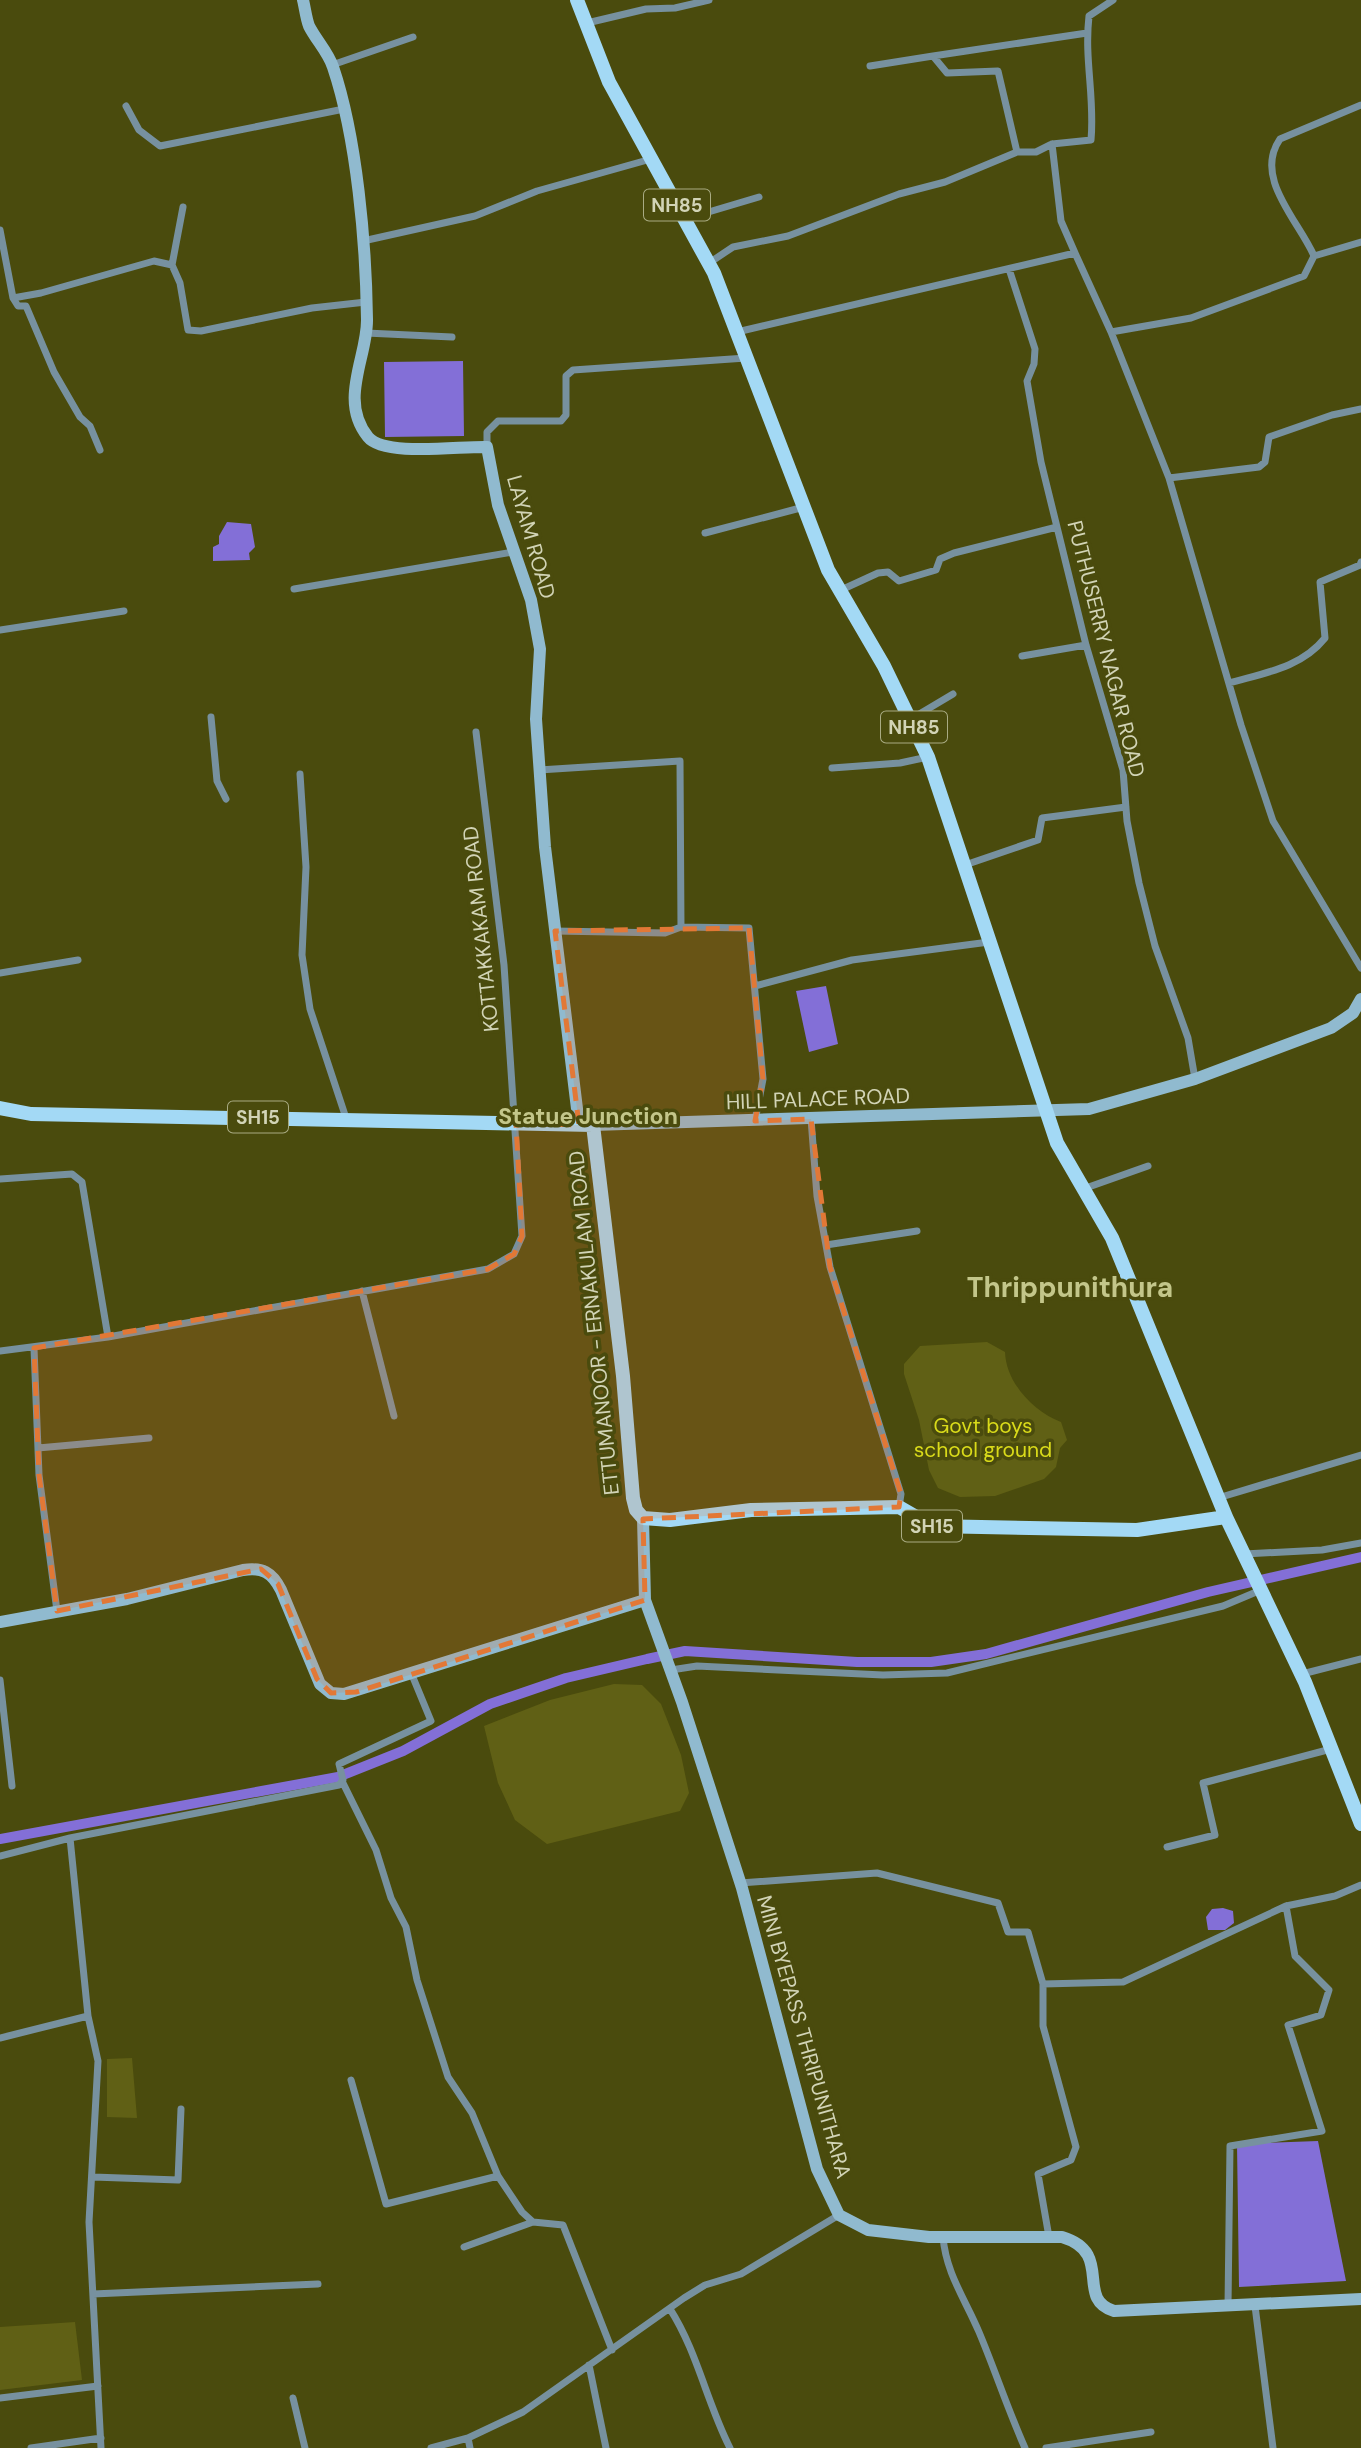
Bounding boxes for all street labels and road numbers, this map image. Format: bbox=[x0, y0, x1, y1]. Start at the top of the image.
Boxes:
road number: NH85 bbox=[644, 190, 710, 220]
street label: LAYAM ROAD bbox=[500, 472, 562, 602]
street label: PUTHUSERRY NAGAR ROAD bbox=[1061, 518, 1151, 780]
road number: NH85 bbox=[881, 712, 947, 742]
street label: KOTTAKKAKAM ROAD bbox=[456, 825, 506, 1033]
street label: HILL PALACE ROAD bbox=[726, 1082, 910, 1116]
road number: SH15 bbox=[228, 1102, 288, 1133]
street label: ETTUMANOOR - ERNAKULAM ROAD bbox=[562, 1150, 626, 1496]
road number: SH15 bbox=[902, 1510, 962, 1542]
street label: MINI BYEPASS THRIPUNITHARA bbox=[750, 1892, 858, 2182]

